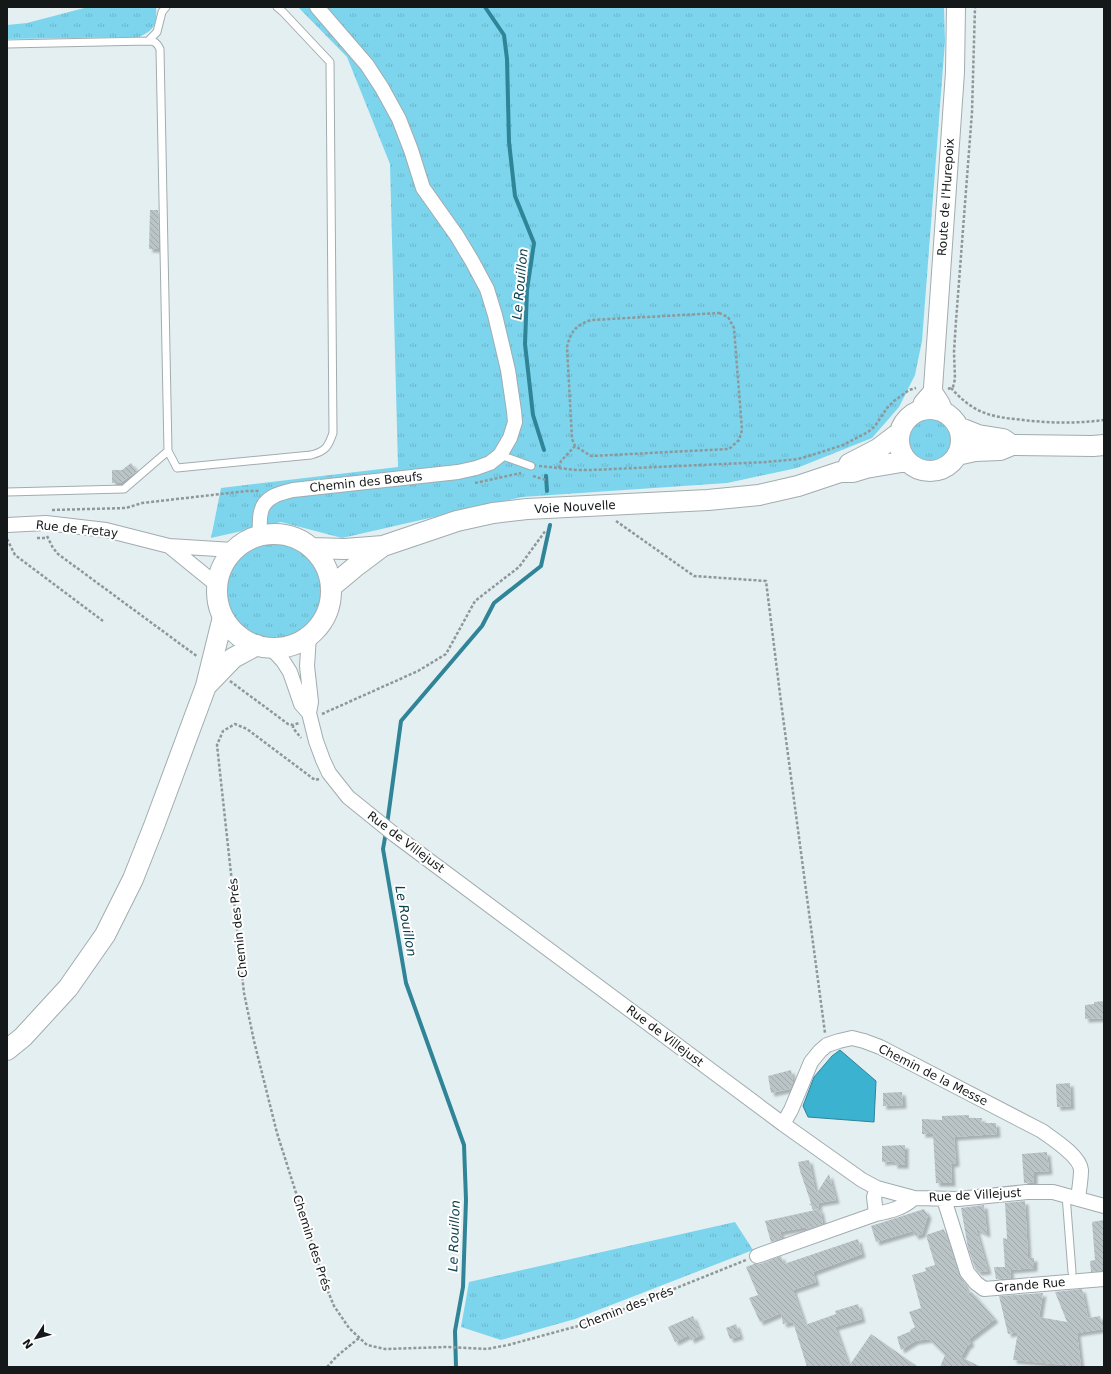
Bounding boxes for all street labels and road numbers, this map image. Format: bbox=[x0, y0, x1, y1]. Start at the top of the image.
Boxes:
street label: Route de l'Hurepoix bbox=[935, 138, 957, 256]
street label: Chemin des Bœufs bbox=[309, 469, 423, 495]
street label: Voie Nouvelle bbox=[534, 498, 616, 516]
street label: Rue de Fretay bbox=[35, 518, 119, 540]
street label: Rue de Villejust bbox=[365, 809, 447, 876]
street label: Chemin des Prés bbox=[226, 877, 250, 979]
street label: Rue de Villejust bbox=[624, 1003, 706, 1070]
street label: Chemin de la Messe bbox=[876, 1041, 990, 1109]
street label: Rue de Villejust bbox=[928, 1186, 1022, 1204]
street label: Chemin des Prés bbox=[290, 1193, 334, 1293]
street label: Grande Rue bbox=[994, 1275, 1066, 1295]
street label: Chemin des Prés bbox=[577, 1284, 675, 1332]

